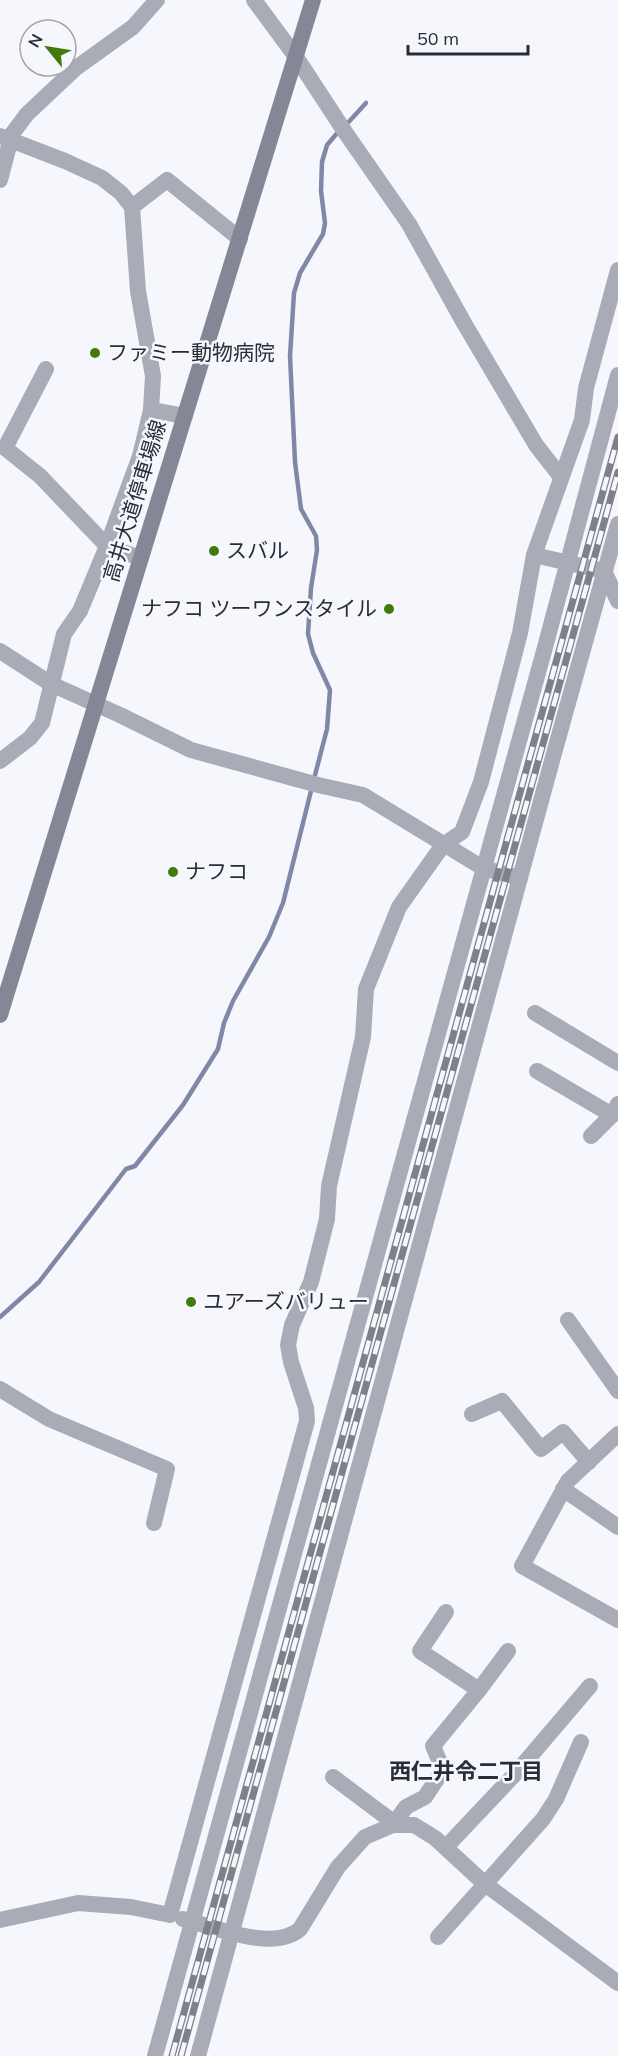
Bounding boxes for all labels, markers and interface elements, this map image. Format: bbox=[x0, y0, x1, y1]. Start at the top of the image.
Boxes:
north arrow bbox=[18, 18, 78, 78]
scale bar bbox=[408, 18, 528, 56]
text: 50 m bbox=[417, 27, 459, 50]
text: N bbox=[23, 30, 47, 51]
place label: ファミー動物病院 bbox=[107, 339, 275, 365]
marker: ファミー動物病院 bbox=[88, 346, 102, 360]
street label: 高井大道停車場線 bbox=[97, 417, 171, 585]
place label: スバル bbox=[226, 537, 289, 563]
marker: スバル bbox=[207, 544, 221, 558]
place label: ナフコ ツーワンスタイル bbox=[141, 595, 377, 621]
marker: ナフコ ツーワンスタイル bbox=[382, 602, 396, 616]
place label: ナフコ bbox=[185, 858, 248, 884]
marker: ナフコ bbox=[166, 865, 180, 879]
place label: ユアーズバリュー bbox=[203, 1288, 369, 1314]
marker: ユアーズバリュー bbox=[184, 1295, 198, 1309]
district label: 西仁井令二丁目 bbox=[389, 1757, 543, 1785]

